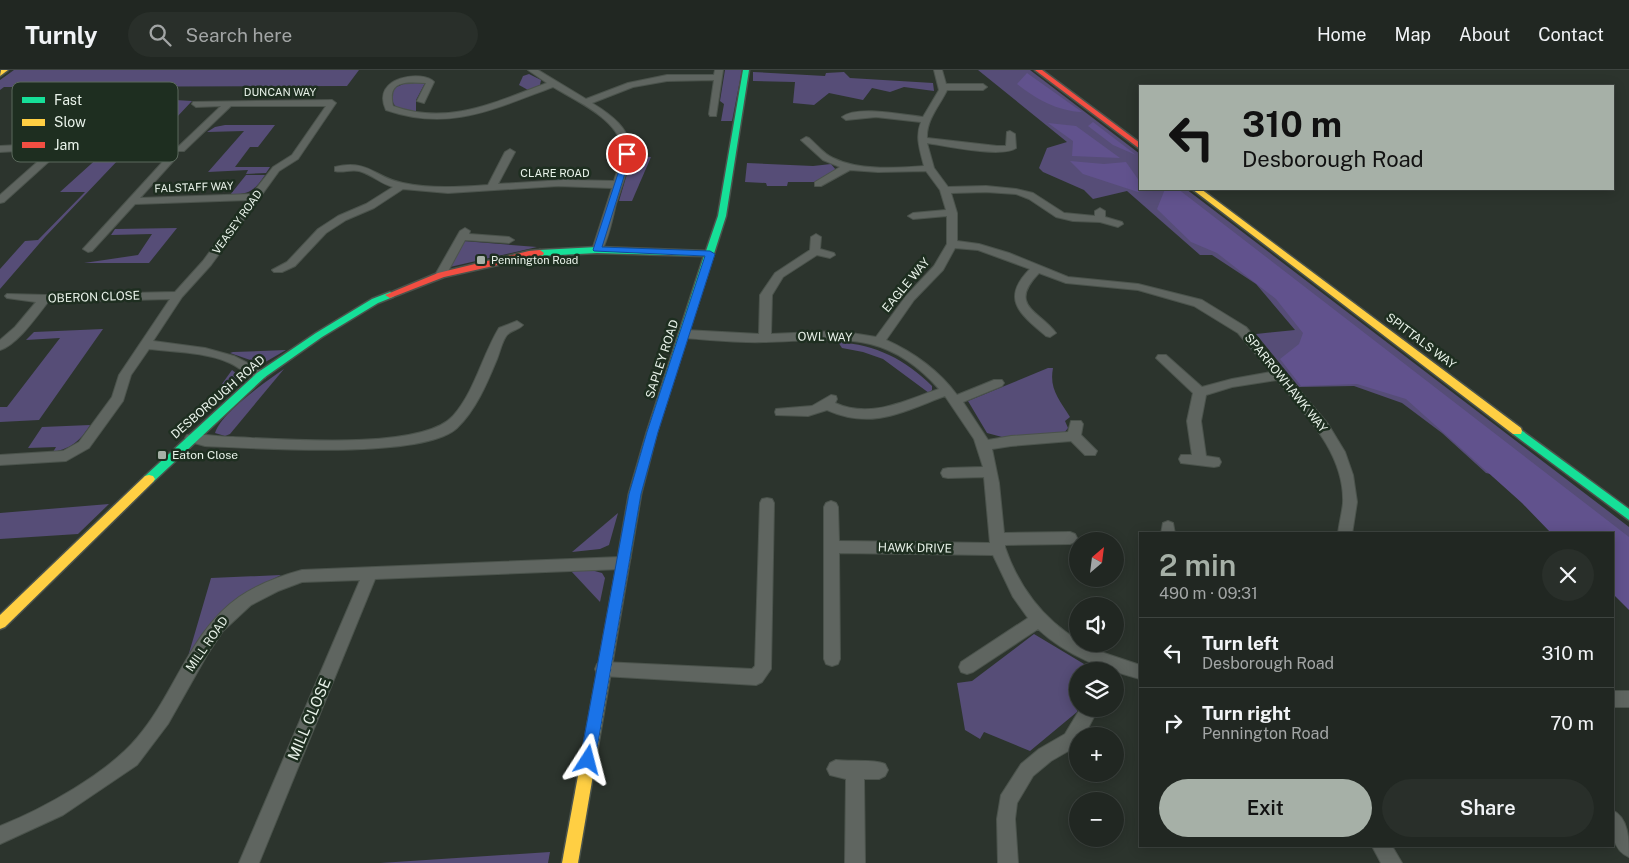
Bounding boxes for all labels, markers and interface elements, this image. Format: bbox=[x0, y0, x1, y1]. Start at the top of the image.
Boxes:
search box bbox=[128, 12, 478, 57]
text: Turnly bbox=[25, 21, 98, 49]
icon: search bbox=[146, 21, 174, 49]
text: Search here bbox=[186, 24, 292, 46]
text: Home bbox=[1317, 24, 1367, 45]
text: Map bbox=[1395, 24, 1431, 45]
text: About bbox=[1459, 24, 1510, 45]
text: Contact bbox=[1538, 24, 1604, 45]
legend bbox=[12, 82, 178, 162]
street label: DUNCAN WAY bbox=[244, 86, 317, 98]
text: Fast bbox=[54, 92, 82, 108]
text: 310 m bbox=[1242, 104, 1342, 145]
icon: left bbox=[1159, 105, 1224, 170]
text: Slow bbox=[54, 114, 86, 130]
pin bbox=[606, 133, 648, 175]
text: Jam bbox=[54, 137, 79, 153]
icon: arrive bbox=[613, 140, 641, 168]
text: Desborough Road bbox=[1242, 146, 1424, 172]
street label: CLARE ROAD bbox=[520, 167, 590, 179]
street label: FALSTAFF WAY bbox=[154, 180, 234, 194]
street label: VEASEY ROAD bbox=[210, 187, 264, 256]
marker: Pennington Road bbox=[475, 254, 487, 266]
place label: Pennington Road bbox=[491, 254, 578, 266]
street label: EAGLE WAY bbox=[879, 255, 933, 315]
street label: OBERON CLOSE bbox=[48, 288, 140, 306]
street label: SPITTALS WAY bbox=[1383, 310, 1459, 372]
street label: SAPLEY ROAD bbox=[643, 318, 681, 400]
street label: OWL WAY bbox=[798, 330, 853, 344]
street label: SPARROWHAWK WAY bbox=[1242, 331, 1331, 436]
street label: DESBOROUGH ROAD bbox=[168, 352, 268, 442]
place label: Eaton Close bbox=[172, 448, 238, 462]
marker: Eaton Close bbox=[156, 449, 168, 461]
north arrow bbox=[1069, 532, 1124, 588]
map controls bbox=[1069, 532, 1124, 847]
street label: HAWK DRIVE bbox=[878, 540, 952, 556]
text: 2 min bbox=[1159, 547, 1236, 583]
button: close bbox=[1542, 549, 1594, 601]
text: 490 m · 09:31 bbox=[1159, 584, 1258, 603]
button: sound bbox=[1069, 597, 1124, 652]
street label: MILL ROAD bbox=[183, 614, 231, 674]
text: Turn left bbox=[1202, 632, 1279, 654]
icon: left bbox=[1159, 639, 1187, 667]
text: 310 m bbox=[1542, 642, 1594, 664]
text: Desborough Road bbox=[1202, 654, 1334, 673]
button: layers bbox=[1069, 662, 1124, 717]
street label: MILL CLOSE bbox=[284, 675, 334, 763]
text: Turn right bbox=[1202, 702, 1291, 724]
icon: right bbox=[1159, 709, 1187, 737]
text: 70 m bbox=[1550, 712, 1594, 734]
text: Pennington Road bbox=[1202, 724, 1329, 743]
button: + bbox=[1069, 727, 1124, 782]
position arrow bbox=[561, 733, 613, 785]
button: Exit bbox=[1159, 779, 1372, 837]
button: Share bbox=[1382, 779, 1594, 837]
button: − bbox=[1069, 792, 1124, 847]

